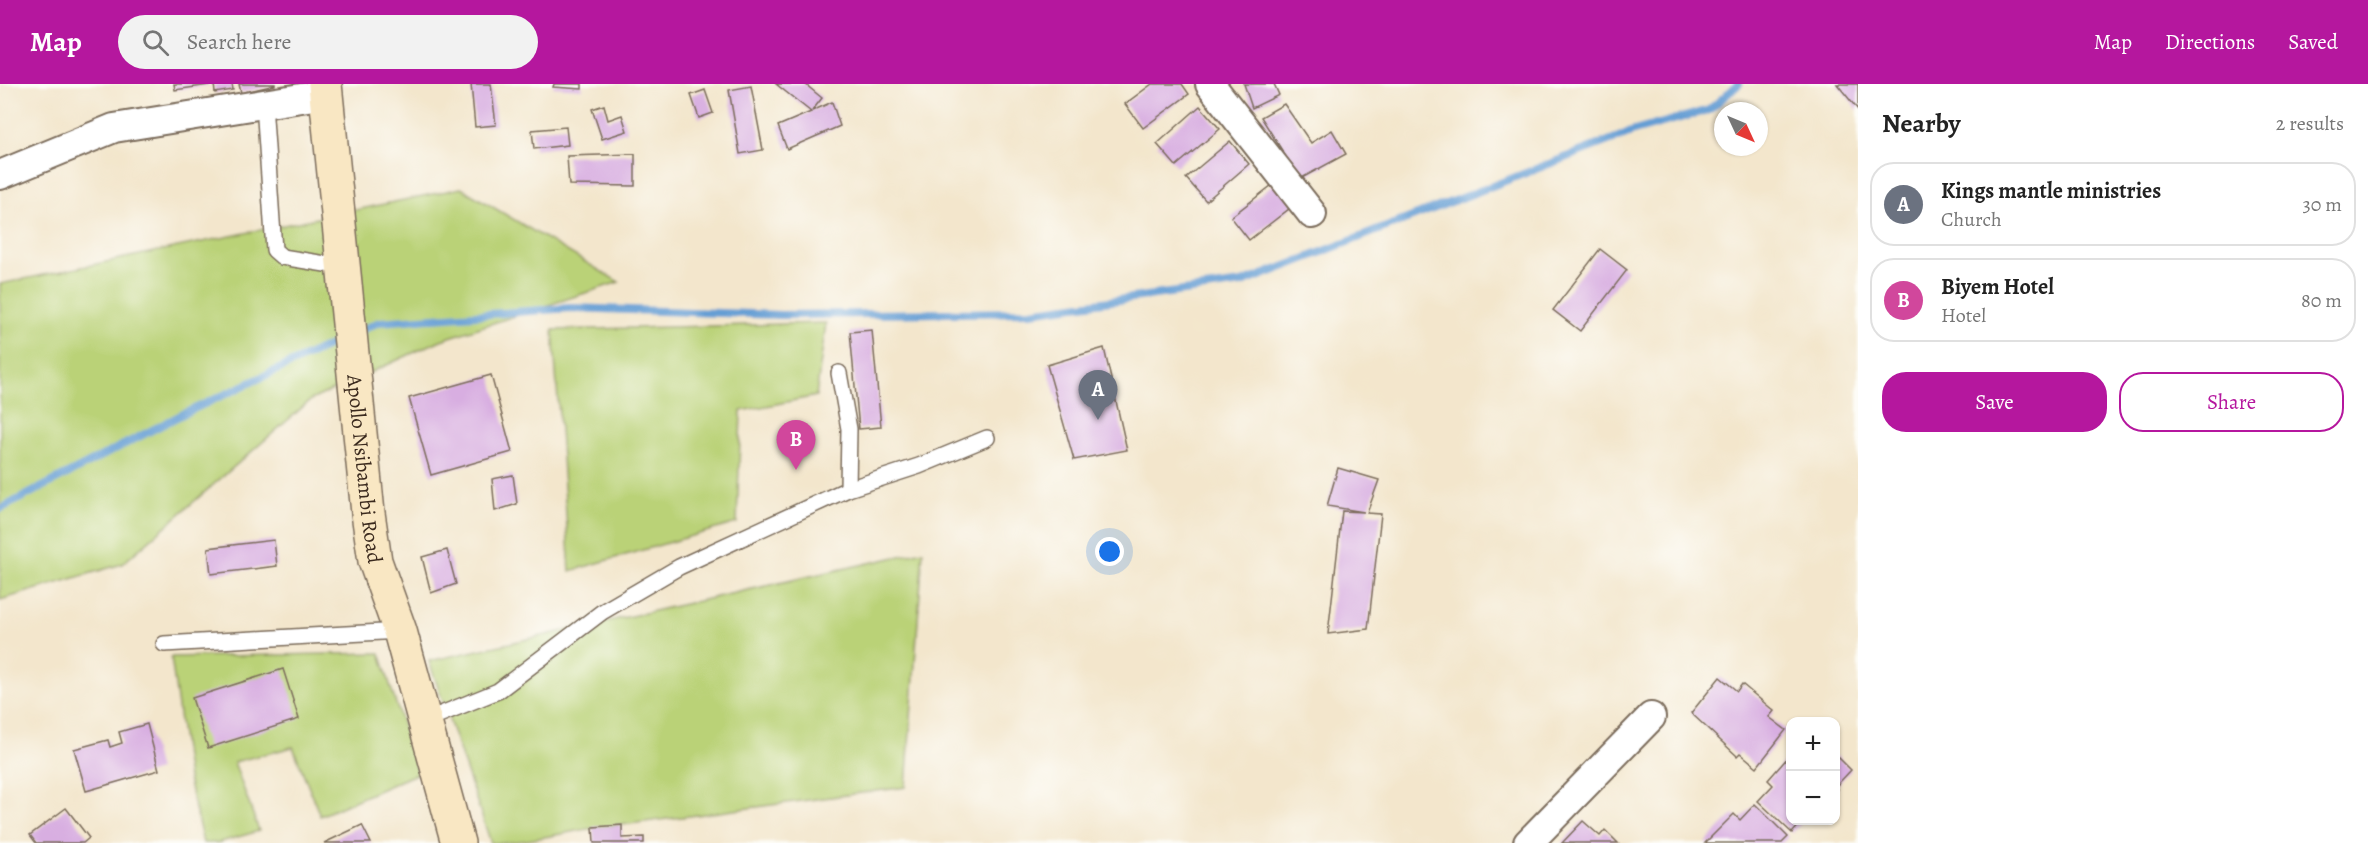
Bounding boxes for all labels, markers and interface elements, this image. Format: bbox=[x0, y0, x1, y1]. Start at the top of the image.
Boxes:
search box bbox=[118, 15, 538, 69]
text: Map bbox=[30, 23, 82, 61]
icon: search bbox=[139, 26, 172, 59]
text: Search here bbox=[187, 27, 291, 57]
text: Map bbox=[2094, 28, 2132, 56]
text: Directions bbox=[2165, 28, 2255, 56]
text: Saved bbox=[2288, 28, 2338, 56]
north arrow bbox=[1714, 102, 1768, 156]
text: Nearby bbox=[1882, 106, 1961, 141]
text: 2 results bbox=[2276, 110, 2344, 137]
text: Kings mantle ministries bbox=[1941, 176, 2161, 206]
text: A bbox=[1897, 191, 1910, 218]
text: 30 m bbox=[2302, 191, 2342, 218]
text: Church bbox=[1941, 206, 2002, 233]
text: Biyem Hotel bbox=[1941, 272, 2054, 302]
text: B bbox=[1897, 287, 1910, 314]
text: 80 m bbox=[2301, 287, 2342, 314]
text: Hotel bbox=[1941, 302, 1986, 329]
pin: A bbox=[1078, 370, 1118, 420]
street label: Apollo Nsibambi Road bbox=[340, 372, 389, 566]
button: Save bbox=[1882, 372, 2107, 432]
button: Share bbox=[2119, 372, 2344, 432]
pin: B bbox=[776, 420, 816, 470]
your location bbox=[1095, 537, 1124, 566]
map controls bbox=[1786, 717, 1840, 825]
button: + bbox=[1786, 717, 1840, 771]
button: − bbox=[1786, 771, 1840, 825]

